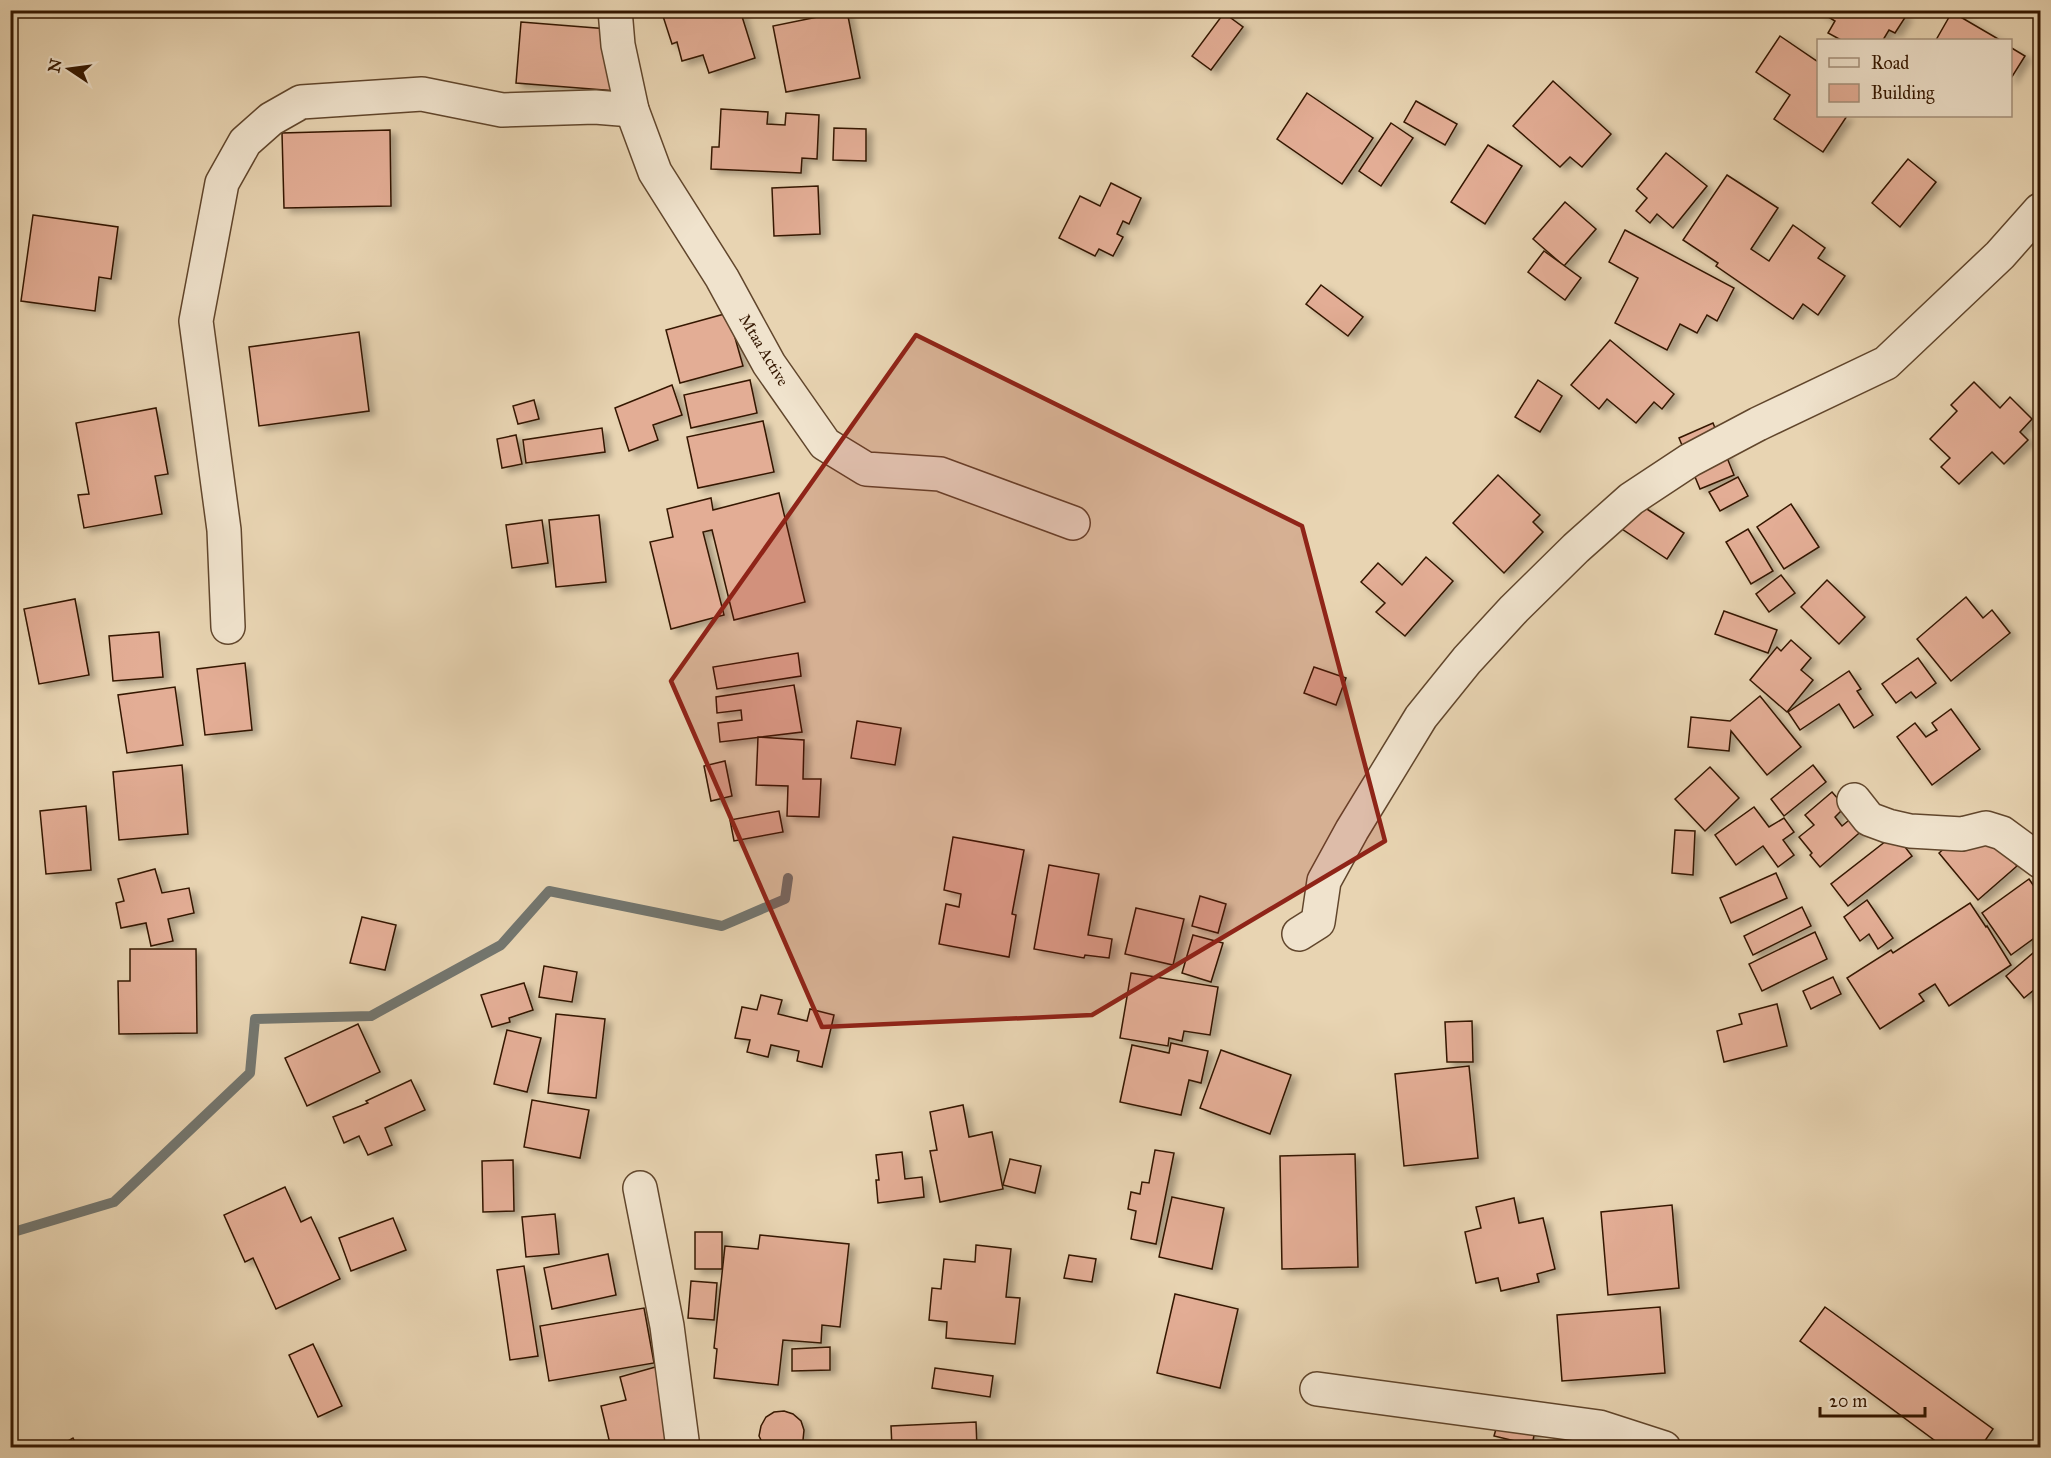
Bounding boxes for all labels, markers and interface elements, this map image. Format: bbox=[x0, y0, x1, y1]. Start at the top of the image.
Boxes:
north arrow bbox=[39, 39, 99, 99]
legend bbox=[1817, 39, 2012, 117]
text: Road bbox=[1871, 52, 1909, 74]
text: N bbox=[44, 57, 66, 74]
text: Building bbox=[1871, 82, 1935, 105]
street label: Mtaa Active bbox=[735, 311, 793, 390]
scale bar bbox=[1820, 1380, 1925, 1418]
text: 20 m bbox=[1829, 1390, 1867, 1412]

